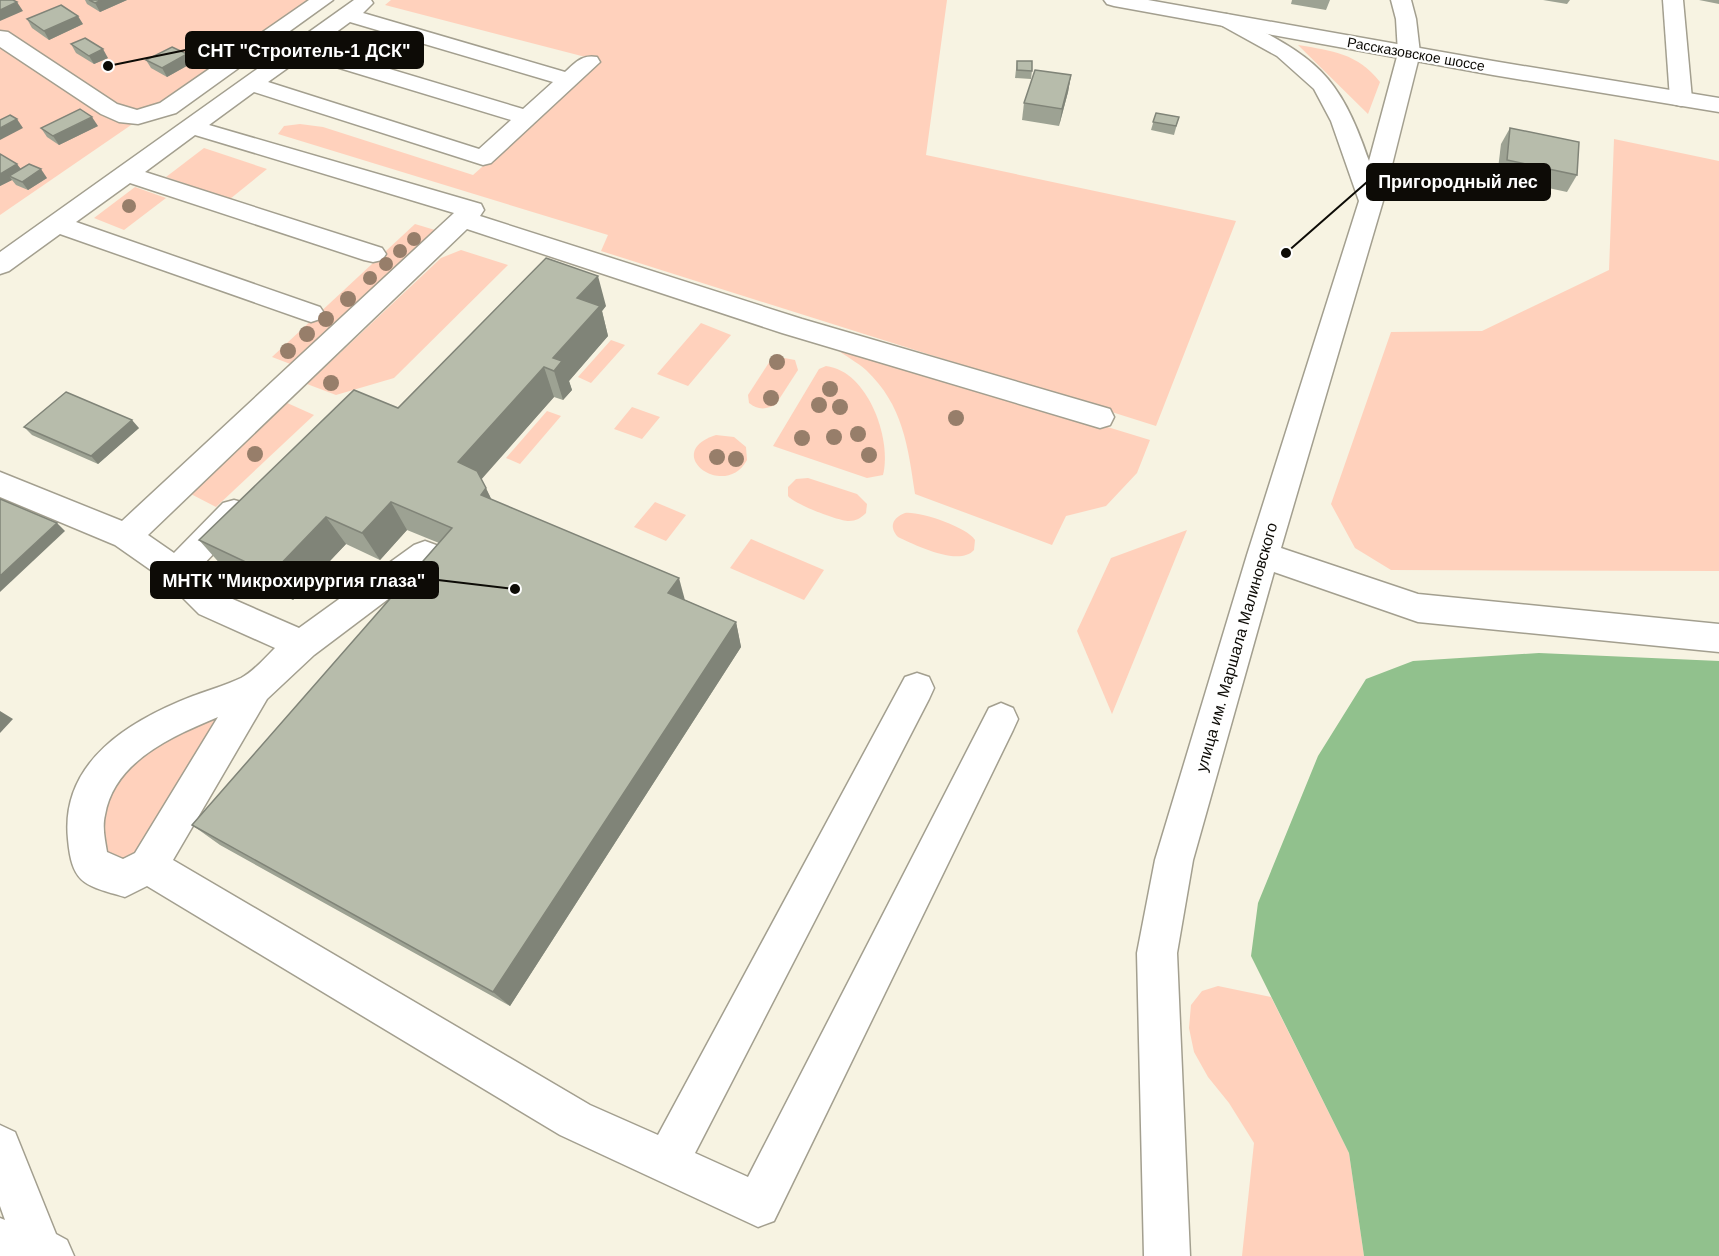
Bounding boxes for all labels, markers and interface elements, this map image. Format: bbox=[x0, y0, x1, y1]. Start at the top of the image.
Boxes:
callout: СНТ "Строитель-1 ДСК" bbox=[186, 32, 423, 68]
street label: Рассказовское шоссе bbox=[1346, 34, 1486, 74]
text: СНТ "Строитель-1 ДСК" bbox=[197, 41, 411, 61]
callout: Пригородный лес bbox=[1367, 164, 1550, 200]
text: Пригородный лес bbox=[1378, 172, 1538, 192]
street label: улица им. Маршала Малиновского bbox=[1193, 521, 1280, 774]
callout: МНТК "Микрохирургия глаза" bbox=[151, 562, 438, 598]
text: МНТК "Микрохирургия глаза" bbox=[163, 571, 425, 591]

